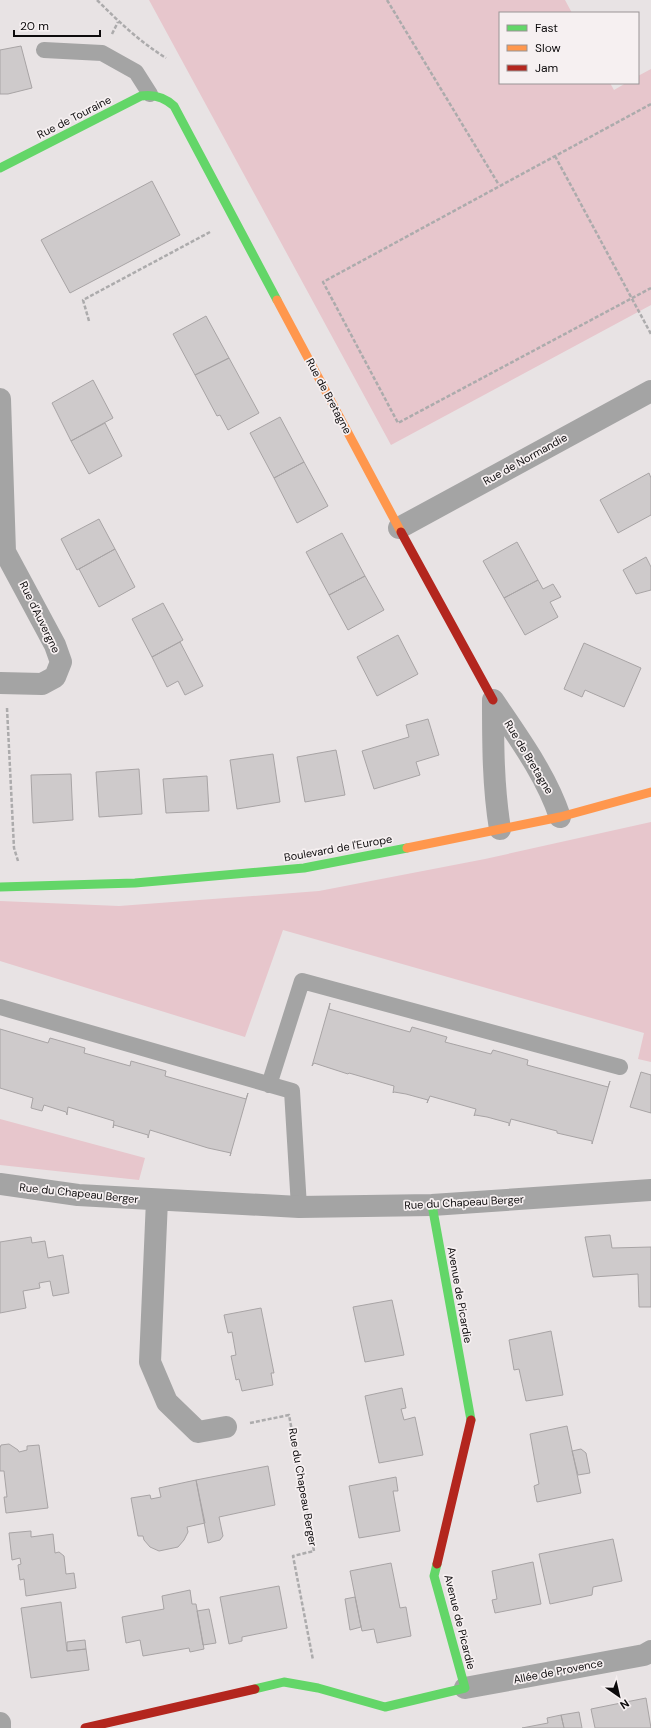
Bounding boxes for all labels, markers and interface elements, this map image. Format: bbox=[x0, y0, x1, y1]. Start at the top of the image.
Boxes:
scale bar bbox=[14, 12, 100, 38]
legend bbox=[499, 12, 639, 84]
text: 20 m bbox=[20, 18, 49, 34]
text: Fast bbox=[535, 20, 558, 36]
text: Slow bbox=[535, 40, 561, 56]
text: Jam bbox=[535, 60, 558, 76]
street label: Rue de Touraine bbox=[35, 92, 113, 142]
street label: Rue de Bretagne bbox=[303, 356, 355, 436]
street label: Rue de Normandie bbox=[480, 430, 570, 488]
street label: Rue d'Auvergne bbox=[17, 579, 63, 655]
street label: Rue de Bretagne bbox=[501, 718, 557, 796]
street label: Boulevard de l'Europe bbox=[283, 832, 393, 864]
street label: Rue du Chapeau Berger bbox=[19, 1180, 139, 1206]
street label: Rue du Chapeau Berger bbox=[404, 1192, 524, 1212]
street label: Avenue de Picardie bbox=[445, 1246, 475, 1344]
street label: Rue du Chapeau Berger bbox=[286, 1427, 320, 1547]
street label: Avenue de Picardie bbox=[441, 1573, 479, 1671]
street label: Allée de Provence bbox=[512, 1655, 604, 1687]
north arrow bbox=[599, 1676, 639, 1716]
text: N bbox=[617, 1696, 632, 1712]

